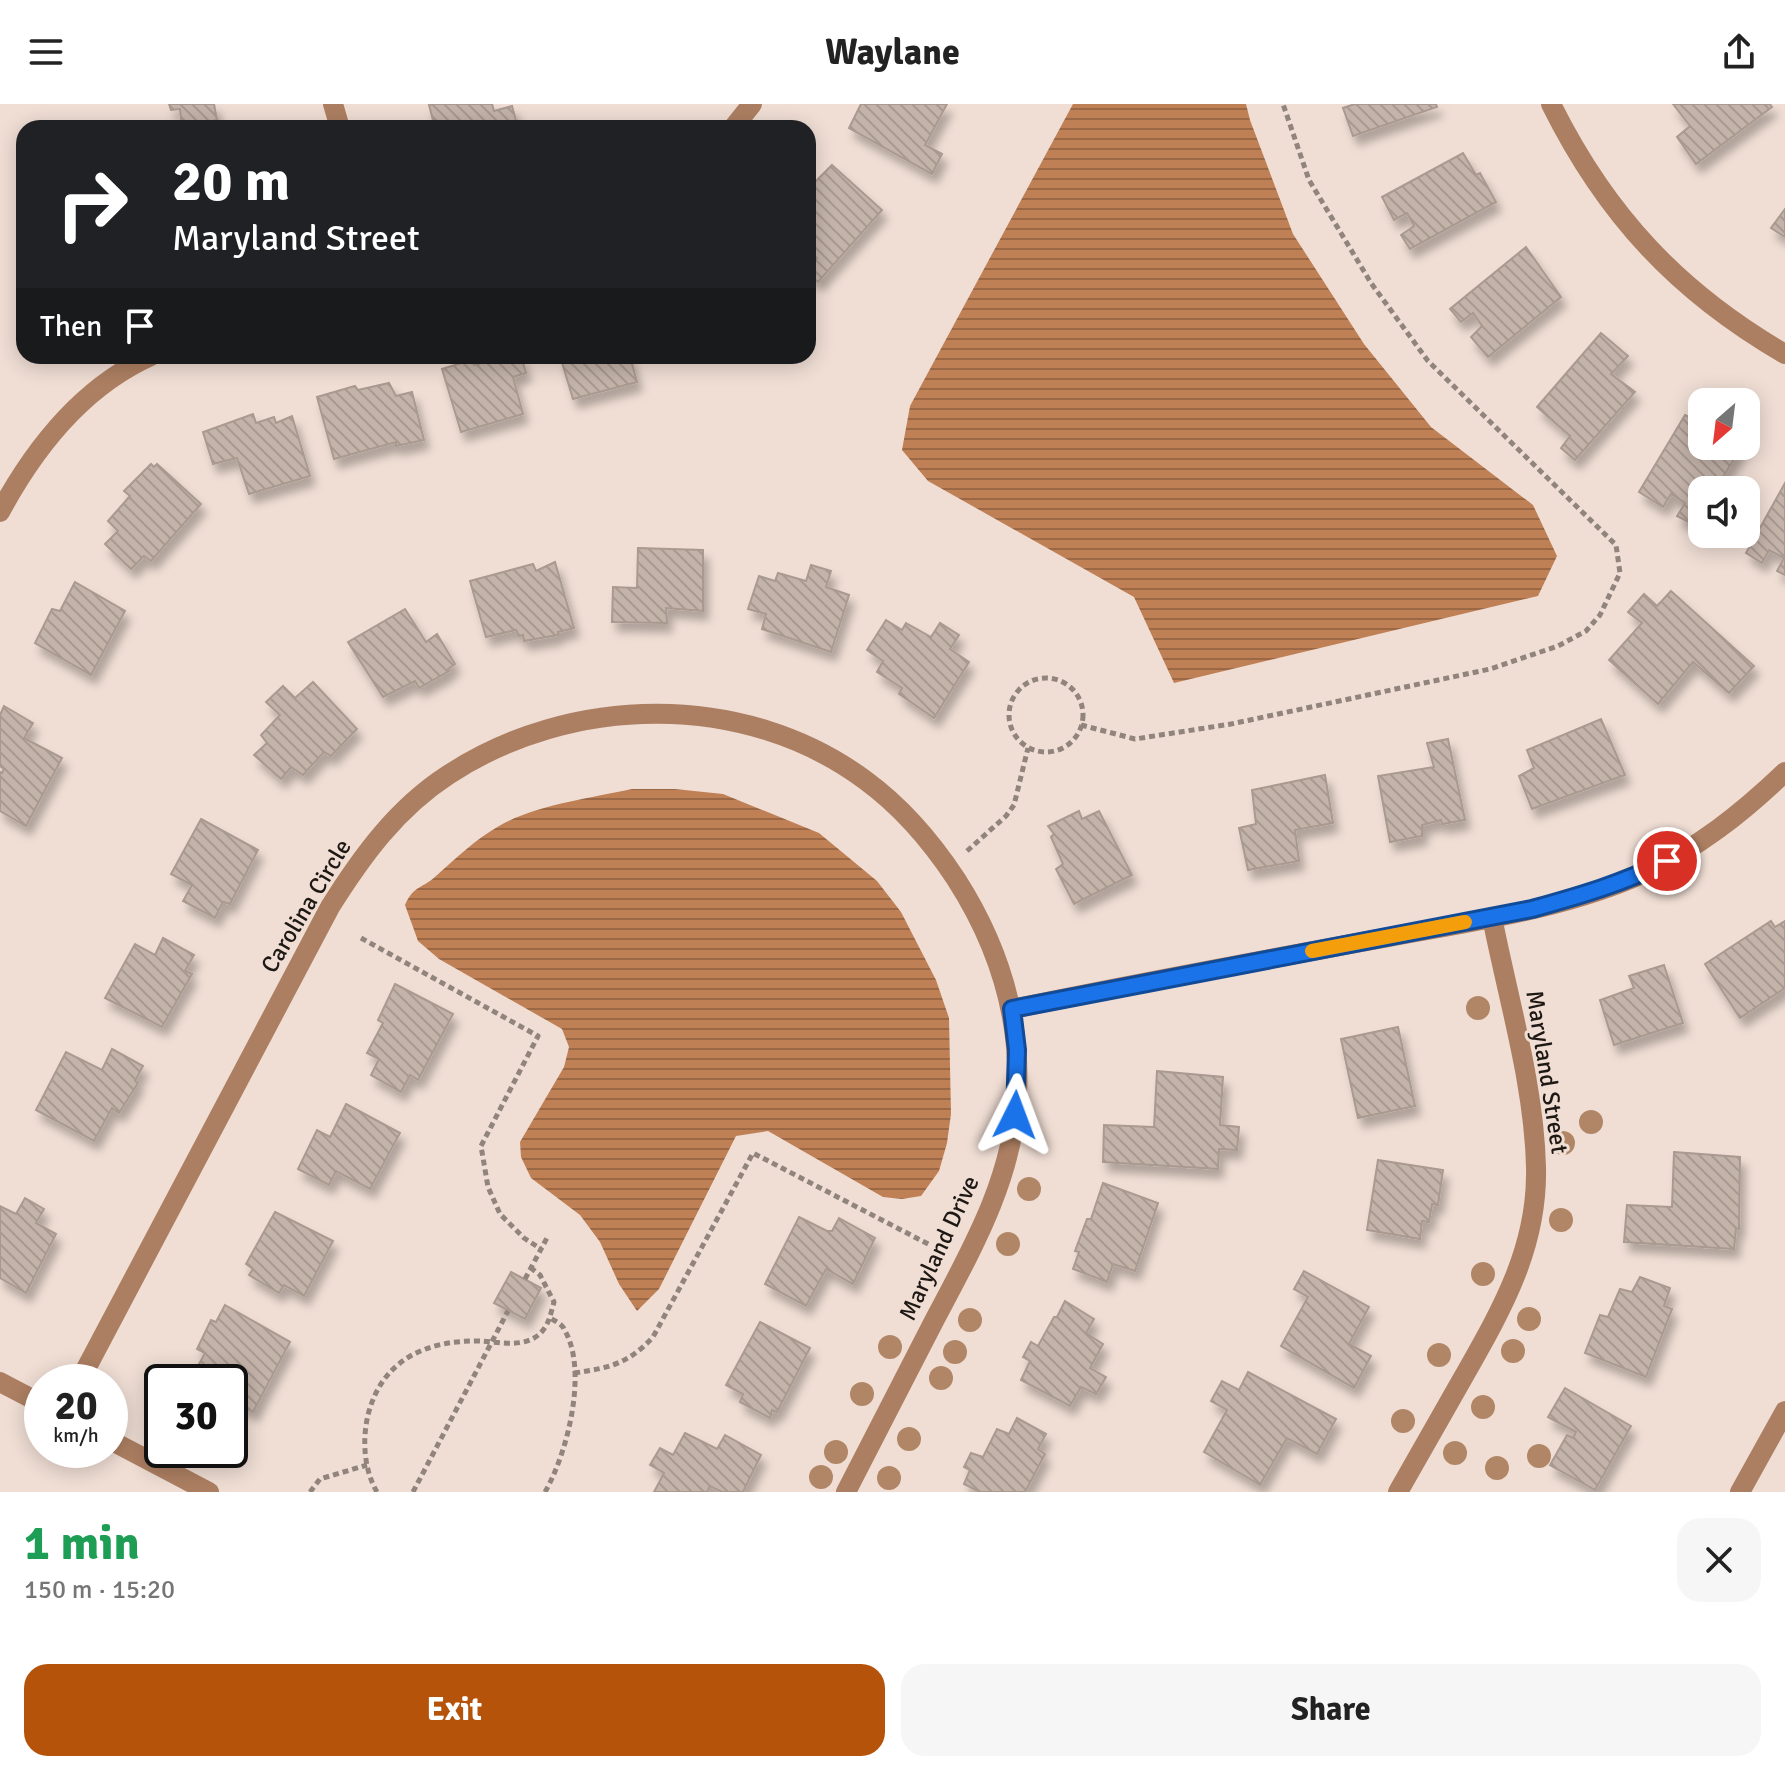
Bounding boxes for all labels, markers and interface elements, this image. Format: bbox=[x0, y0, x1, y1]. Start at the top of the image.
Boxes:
icon: menu bbox=[24, 30, 68, 74]
text: Waylane bbox=[825, 30, 960, 75]
icon: share bbox=[1717, 30, 1761, 74]
text: 20 m bbox=[172, 147, 290, 216]
icon: right bbox=[40, 152, 144, 256]
text: Maryland Street bbox=[172, 216, 420, 261]
icon: arrive bbox=[118, 304, 162, 348]
text: Then bbox=[40, 308, 102, 345]
north arrow bbox=[1688, 388, 1760, 460]
map controls bbox=[1688, 388, 1760, 548]
button: sound bbox=[1688, 476, 1760, 548]
pin bbox=[1633, 827, 1701, 895]
street label: Carolina Circle bbox=[254, 834, 358, 978]
icon: arrive bbox=[1645, 839, 1689, 883]
street label: Maryland Street bbox=[1519, 988, 1575, 1156]
position arrow bbox=[973, 1073, 1057, 1157]
street label: Maryland Drive bbox=[892, 1171, 986, 1325]
speed limit sign: 30 bbox=[144, 1364, 248, 1468]
text: 20 bbox=[54, 1381, 98, 1431]
text: km/h bbox=[53, 1423, 99, 1448]
text: 1 min bbox=[24, 1514, 140, 1573]
button: close bbox=[1677, 1518, 1761, 1602]
text: 150 m · 15:20 bbox=[24, 1574, 175, 1606]
button: Exit bbox=[24, 1664, 885, 1756]
button: Share bbox=[901, 1664, 1761, 1756]

